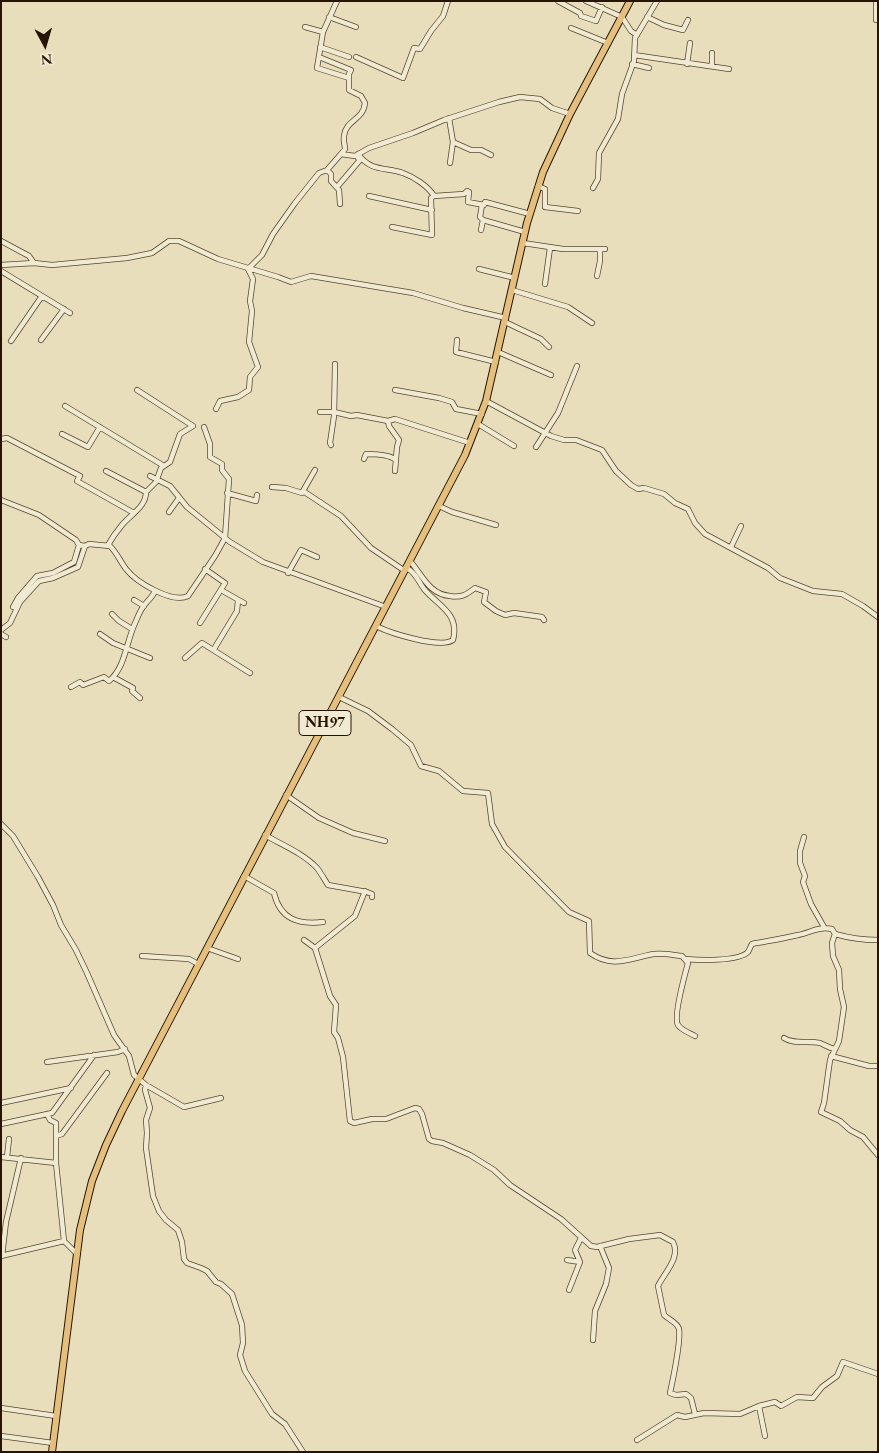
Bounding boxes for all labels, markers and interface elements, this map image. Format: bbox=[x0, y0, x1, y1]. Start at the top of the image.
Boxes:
north arrow bbox=[20, 20, 70, 70]
text: N bbox=[40, 50, 53, 69]
road number: NH97 bbox=[299, 710, 351, 736]

